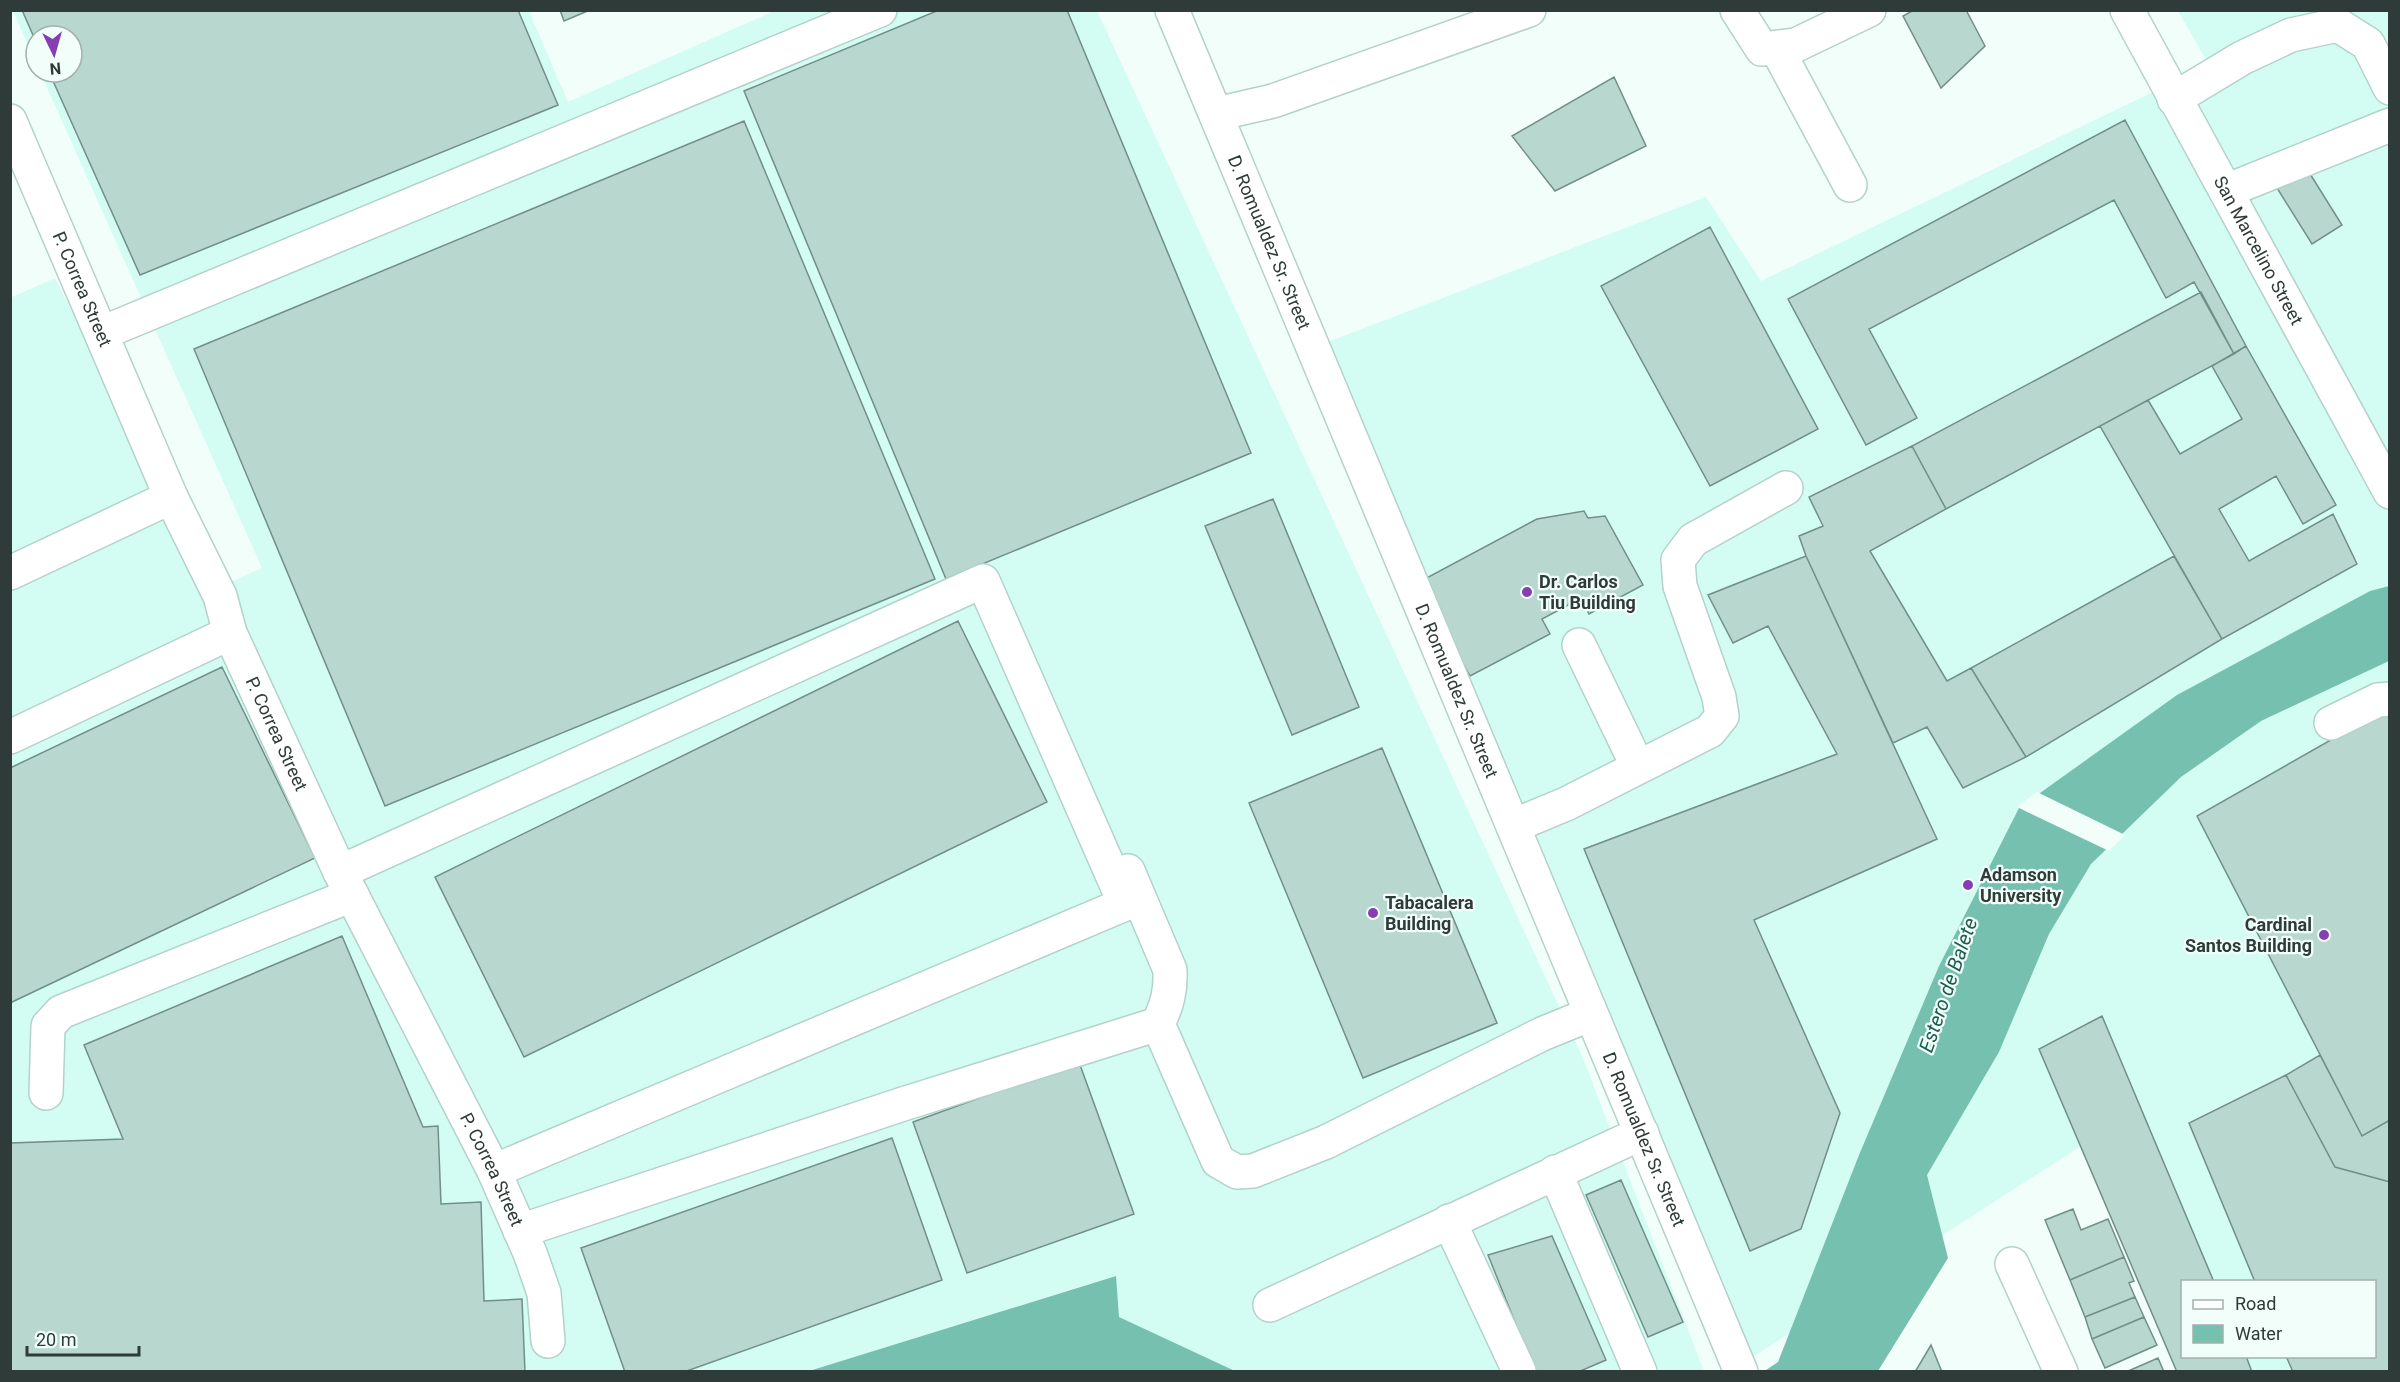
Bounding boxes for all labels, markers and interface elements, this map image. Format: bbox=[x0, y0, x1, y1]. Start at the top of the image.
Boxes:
north arrow bbox=[24, 24, 84, 84]
text: N bbox=[49, 58, 62, 78]
street label: D. Romualdez Sr. Street bbox=[1224, 152, 1315, 333]
street label: San Marcelino Street bbox=[2210, 172, 2308, 328]
street label: P. Correa Street bbox=[49, 228, 116, 350]
place label: Dr. Carlos Tiu Building bbox=[1539, 571, 1636, 613]
marker: Dr. Carlos Tiu Building bbox=[1520, 585, 1534, 599]
street label: D. Romualdez Sr. Street bbox=[1411, 600, 1503, 781]
street label: P. Correa Street bbox=[242, 674, 312, 794]
place label: Adamson University bbox=[1980, 864, 2062, 906]
marker: Adamson University bbox=[1961, 878, 1975, 892]
place label: Tabacalera Building bbox=[1385, 892, 1474, 934]
marker: Tabacalera Building bbox=[1366, 906, 1380, 920]
place label: Cardinal Santos Building bbox=[2185, 914, 2312, 956]
water label: Estero de Balete bbox=[1914, 915, 1982, 1055]
marker: Cardinal Santos Building bbox=[2317, 928, 2331, 942]
street label: D. Romualdez Sr. Street bbox=[1599, 1049, 1690, 1230]
street label: P. Correa Street bbox=[456, 1109, 528, 1229]
legend bbox=[2181, 1280, 2376, 1358]
text: Road bbox=[2235, 1293, 2276, 1314]
scale bar bbox=[27, 1319, 140, 1357]
text: Water bbox=[2235, 1323, 2282, 1344]
text: 20 m bbox=[36, 1329, 76, 1350]

